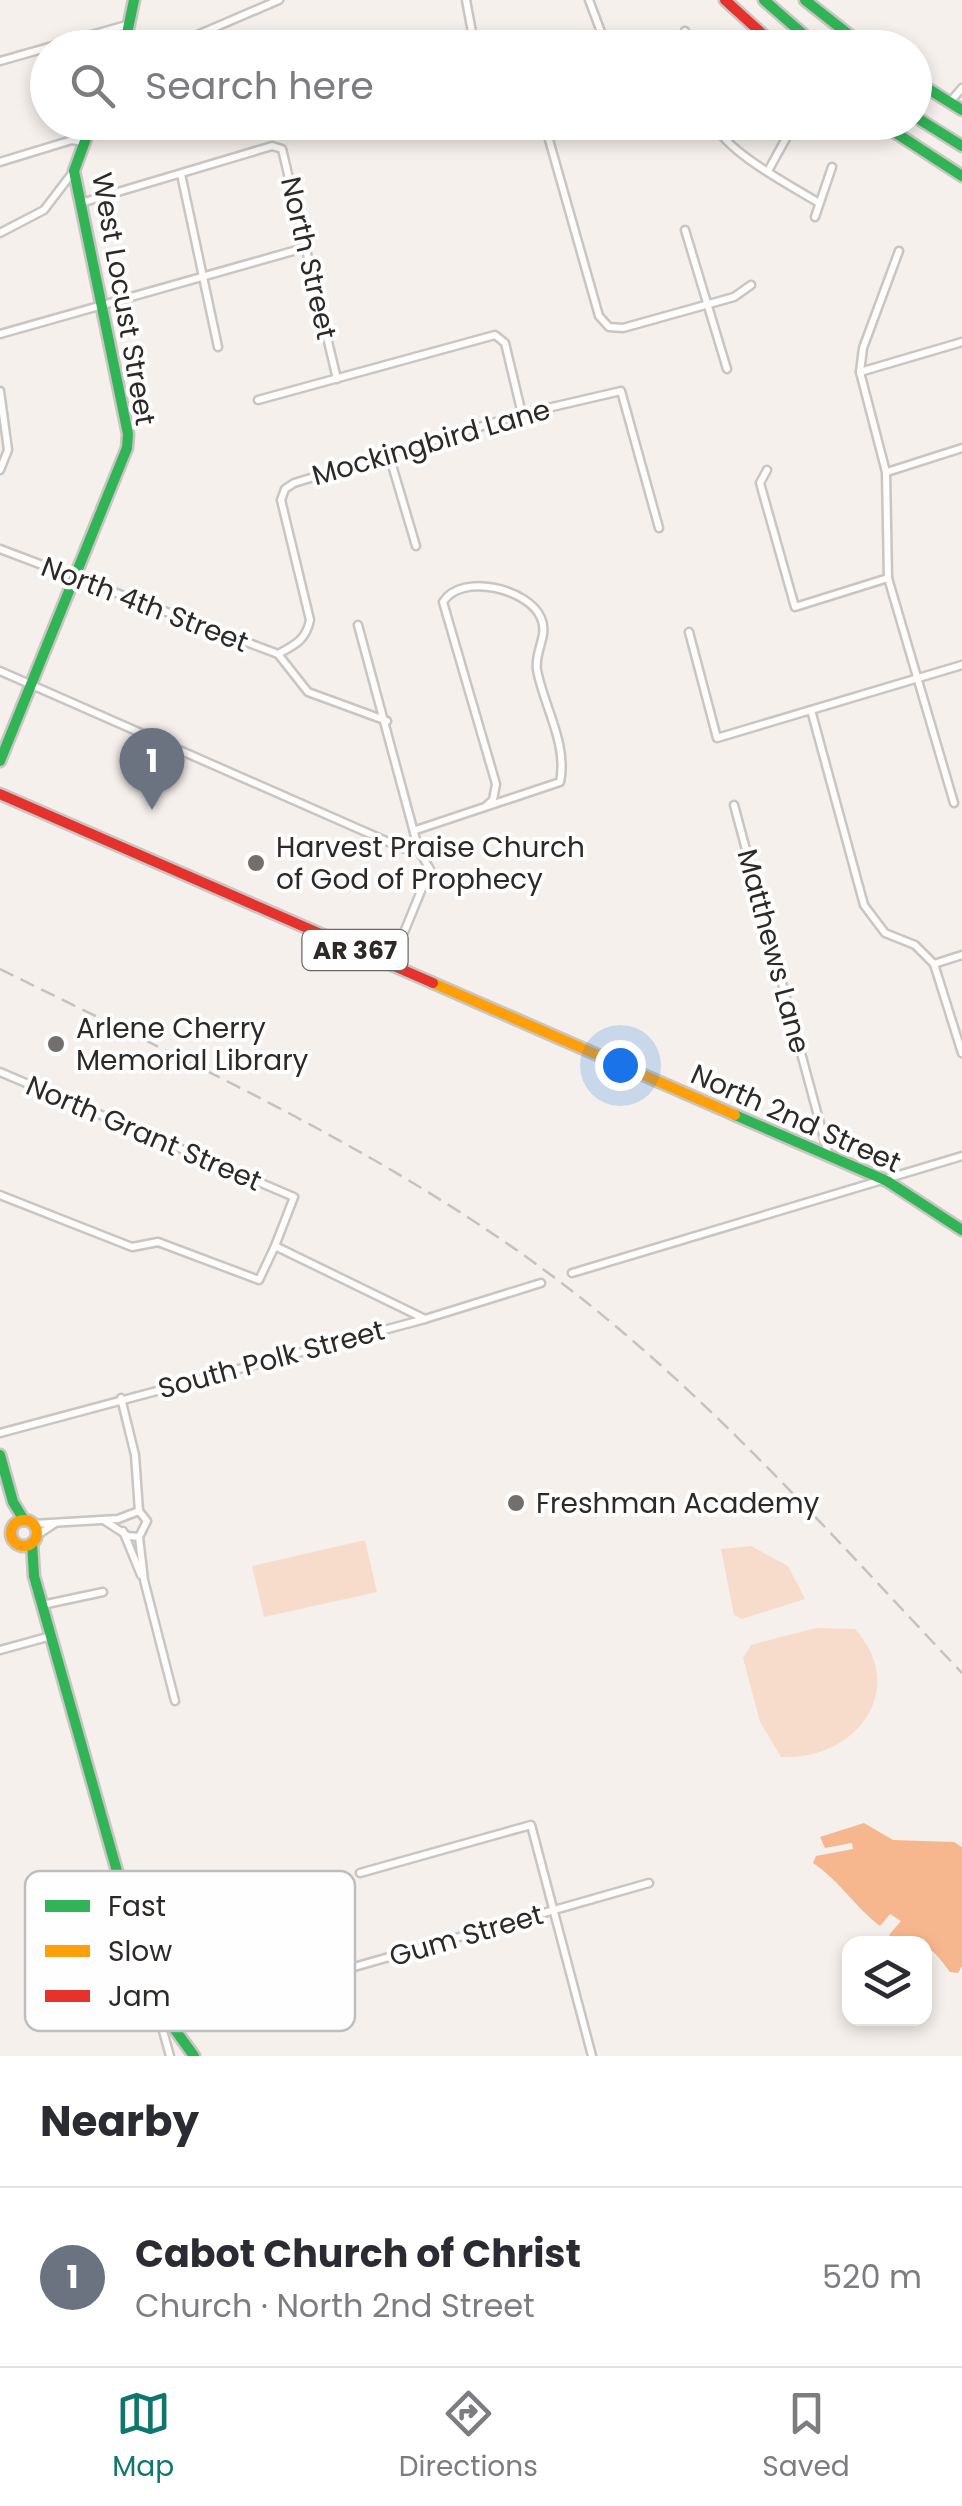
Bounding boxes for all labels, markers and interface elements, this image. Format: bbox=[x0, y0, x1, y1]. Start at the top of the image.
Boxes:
search box bbox=[30, 30, 932, 140]
icon: search bbox=[65, 58, 120, 113]
text: Search here bbox=[145, 59, 374, 112]
street label: West Locust Street bbox=[82, 170, 165, 429]
street label: North Street bbox=[271, 173, 346, 343]
street label: Mockingbird Lane bbox=[307, 390, 555, 495]
street label: North 4th Street bbox=[36, 547, 254, 662]
pin: 1 bbox=[120, 728, 184, 810]
place label: Harvest Praise Church of God of Prophecy bbox=[276, 828, 585, 899]
street label: Matthews Lane bbox=[727, 845, 820, 1058]
marker: Harvest Praise Church of God of Prophecy bbox=[245, 852, 267, 874]
road number: AR 367 bbox=[302, 930, 408, 970]
place label: Arlene Cherry Memorial Library bbox=[76, 1009, 309, 1080]
marker: Arlene Cherry Memorial Library bbox=[45, 1033, 67, 1055]
your location bbox=[595, 1040, 646, 1091]
street label: North 2nd Street bbox=[685, 1055, 907, 1182]
street label: North Grant Street bbox=[20, 1066, 268, 1201]
street label: South Polk Street bbox=[154, 1311, 389, 1408]
place label: Freshman Academy bbox=[536, 1484, 820, 1523]
marker: Freshman Academy bbox=[505, 1492, 527, 1514]
legend bbox=[25, 1871, 355, 2031]
text: Fast bbox=[108, 1887, 166, 1926]
street label: Gum Street bbox=[385, 1895, 547, 1976]
text: Slow bbox=[108, 1932, 172, 1971]
map controls bbox=[842, 1936, 932, 2026]
button: layers bbox=[842, 1936, 932, 2026]
text: Jam bbox=[108, 1977, 171, 2016]
text: Nearby bbox=[40, 2092, 199, 2151]
text: Cabot Church of Christ bbox=[135, 2227, 581, 2280]
text: 1 bbox=[66, 2254, 79, 2299]
text: 520 m bbox=[822, 2254, 922, 2299]
text: Church · North 2nd Street bbox=[135, 2283, 535, 2328]
tab: Map bbox=[112, 2386, 174, 2488]
tab: Directions bbox=[399, 2386, 538, 2488]
tab: Saved bbox=[762, 2386, 850, 2488]

